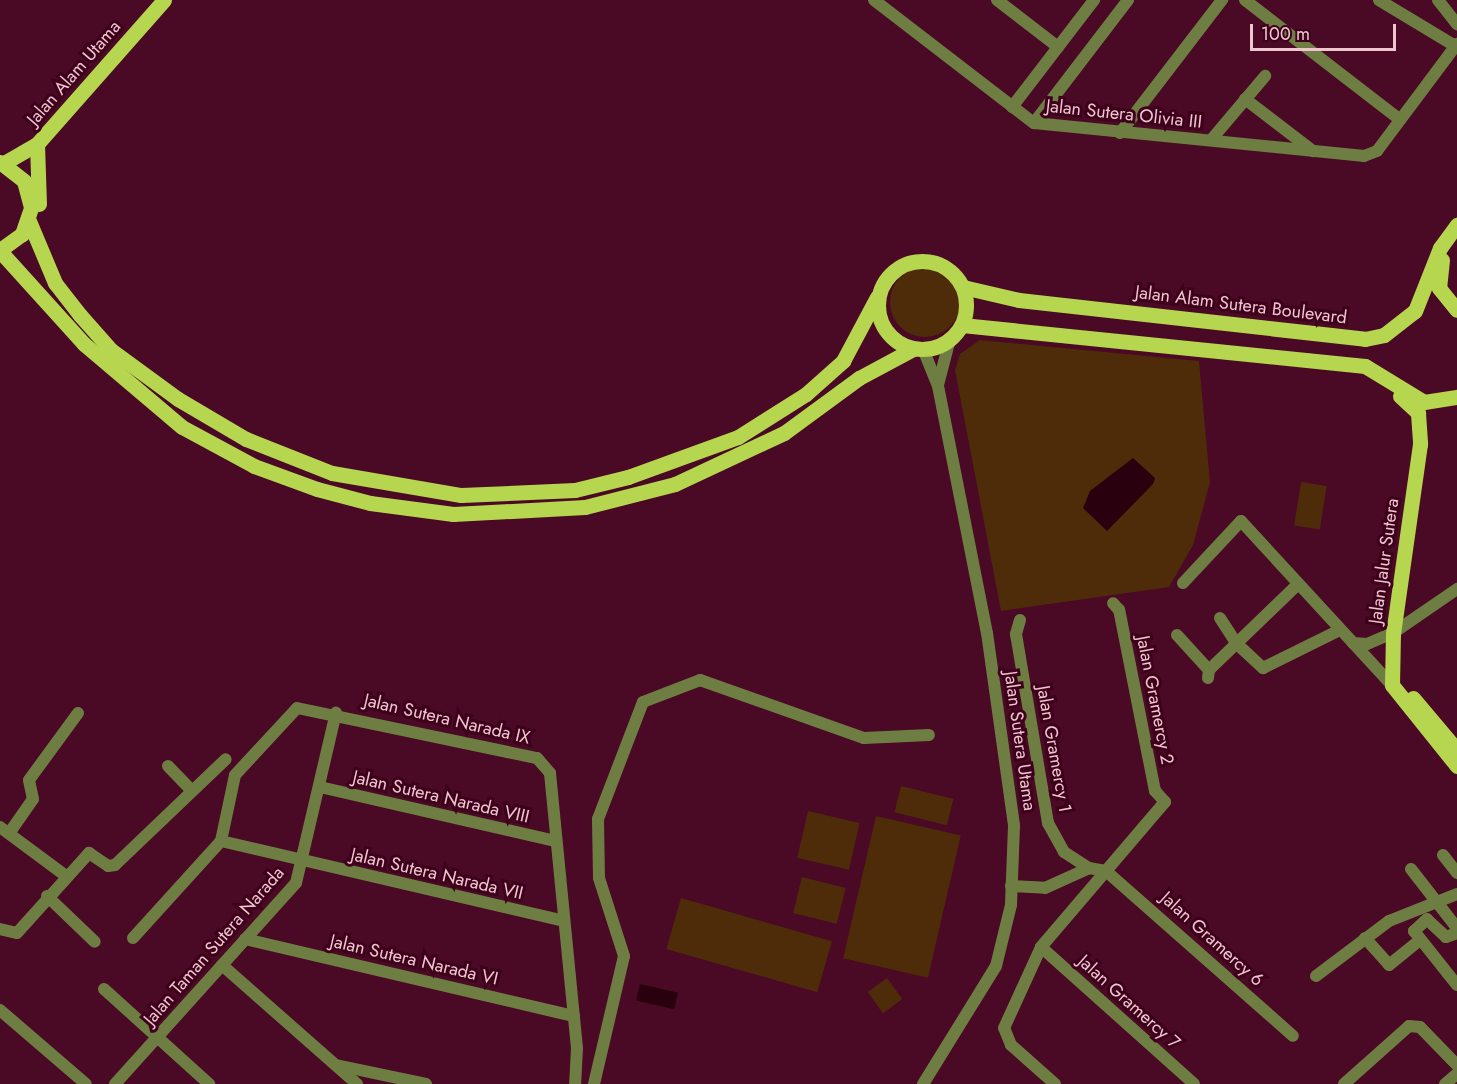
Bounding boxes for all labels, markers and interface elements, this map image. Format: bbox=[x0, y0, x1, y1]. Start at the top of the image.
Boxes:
scale bar bbox=[1253, 12, 1398, 50]
street label: Jalan Alam Utama bbox=[23, 16, 125, 130]
text: 100 m bbox=[1261, 21, 1310, 47]
street label: Jalan Sutera Olivia III bbox=[1045, 95, 1203, 133]
street label: Jalan Alam Sutera Boulevard bbox=[1134, 281, 1348, 329]
street label: Jalan Jalur Sutera bbox=[1365, 497, 1403, 625]
street label: Jalan Gramercy 2 bbox=[1132, 634, 1178, 766]
street label: Jalan Sutera Utama bbox=[1000, 670, 1040, 812]
street label: Jalan Gramercy 1 bbox=[1032, 684, 1076, 814]
street label: Jalan Sutera Narada IX bbox=[362, 689, 532, 749]
street label: Jalan Sutera Narada VIII bbox=[351, 766, 531, 828]
street label: Jalan Sutera Narada VII bbox=[349, 844, 525, 904]
street label: Jalan Taman Sutera Narada bbox=[139, 862, 289, 1030]
street label: Jalan Gramercy 6 bbox=[1156, 887, 1268, 991]
street label: Jalan Sutera Narada VI bbox=[328, 930, 500, 990]
street label: Jalan Gramercy 7 bbox=[1073, 950, 1185, 1054]

